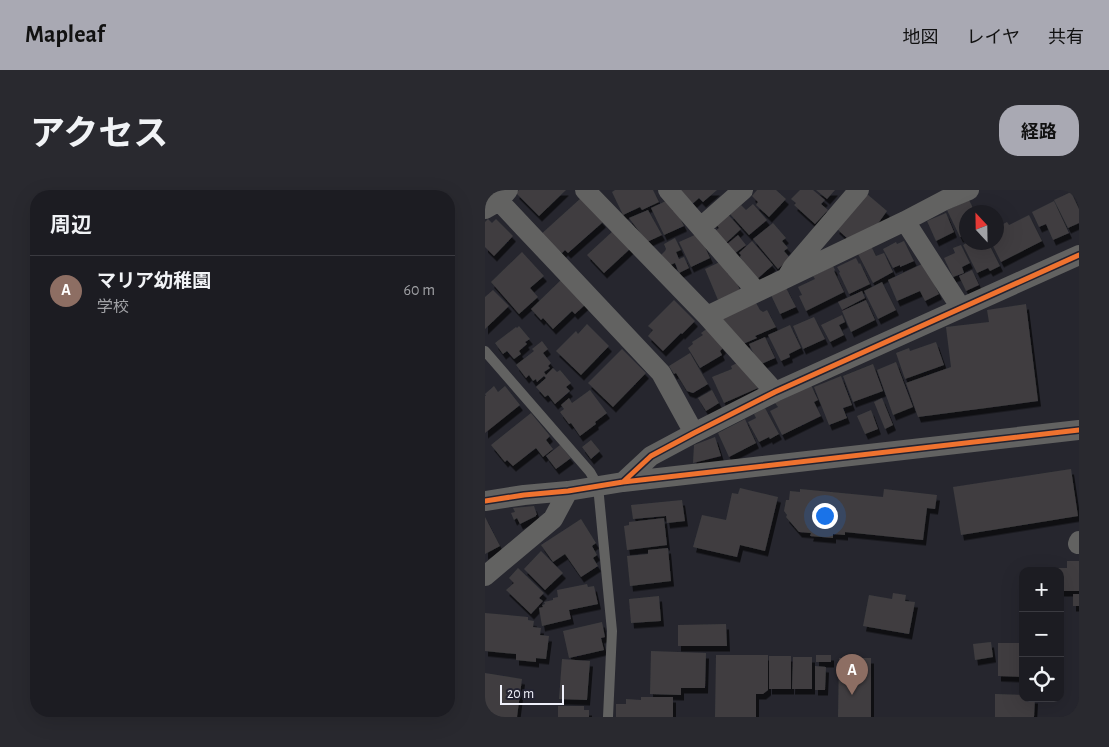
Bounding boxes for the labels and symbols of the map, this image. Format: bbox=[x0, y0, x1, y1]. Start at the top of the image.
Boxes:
north arrow bbox=[959, 205, 1004, 250]
your location bbox=[812, 503, 838, 529]
pin: A bbox=[836, 654, 868, 695]
scale bar bbox=[500, 682, 564, 705]

